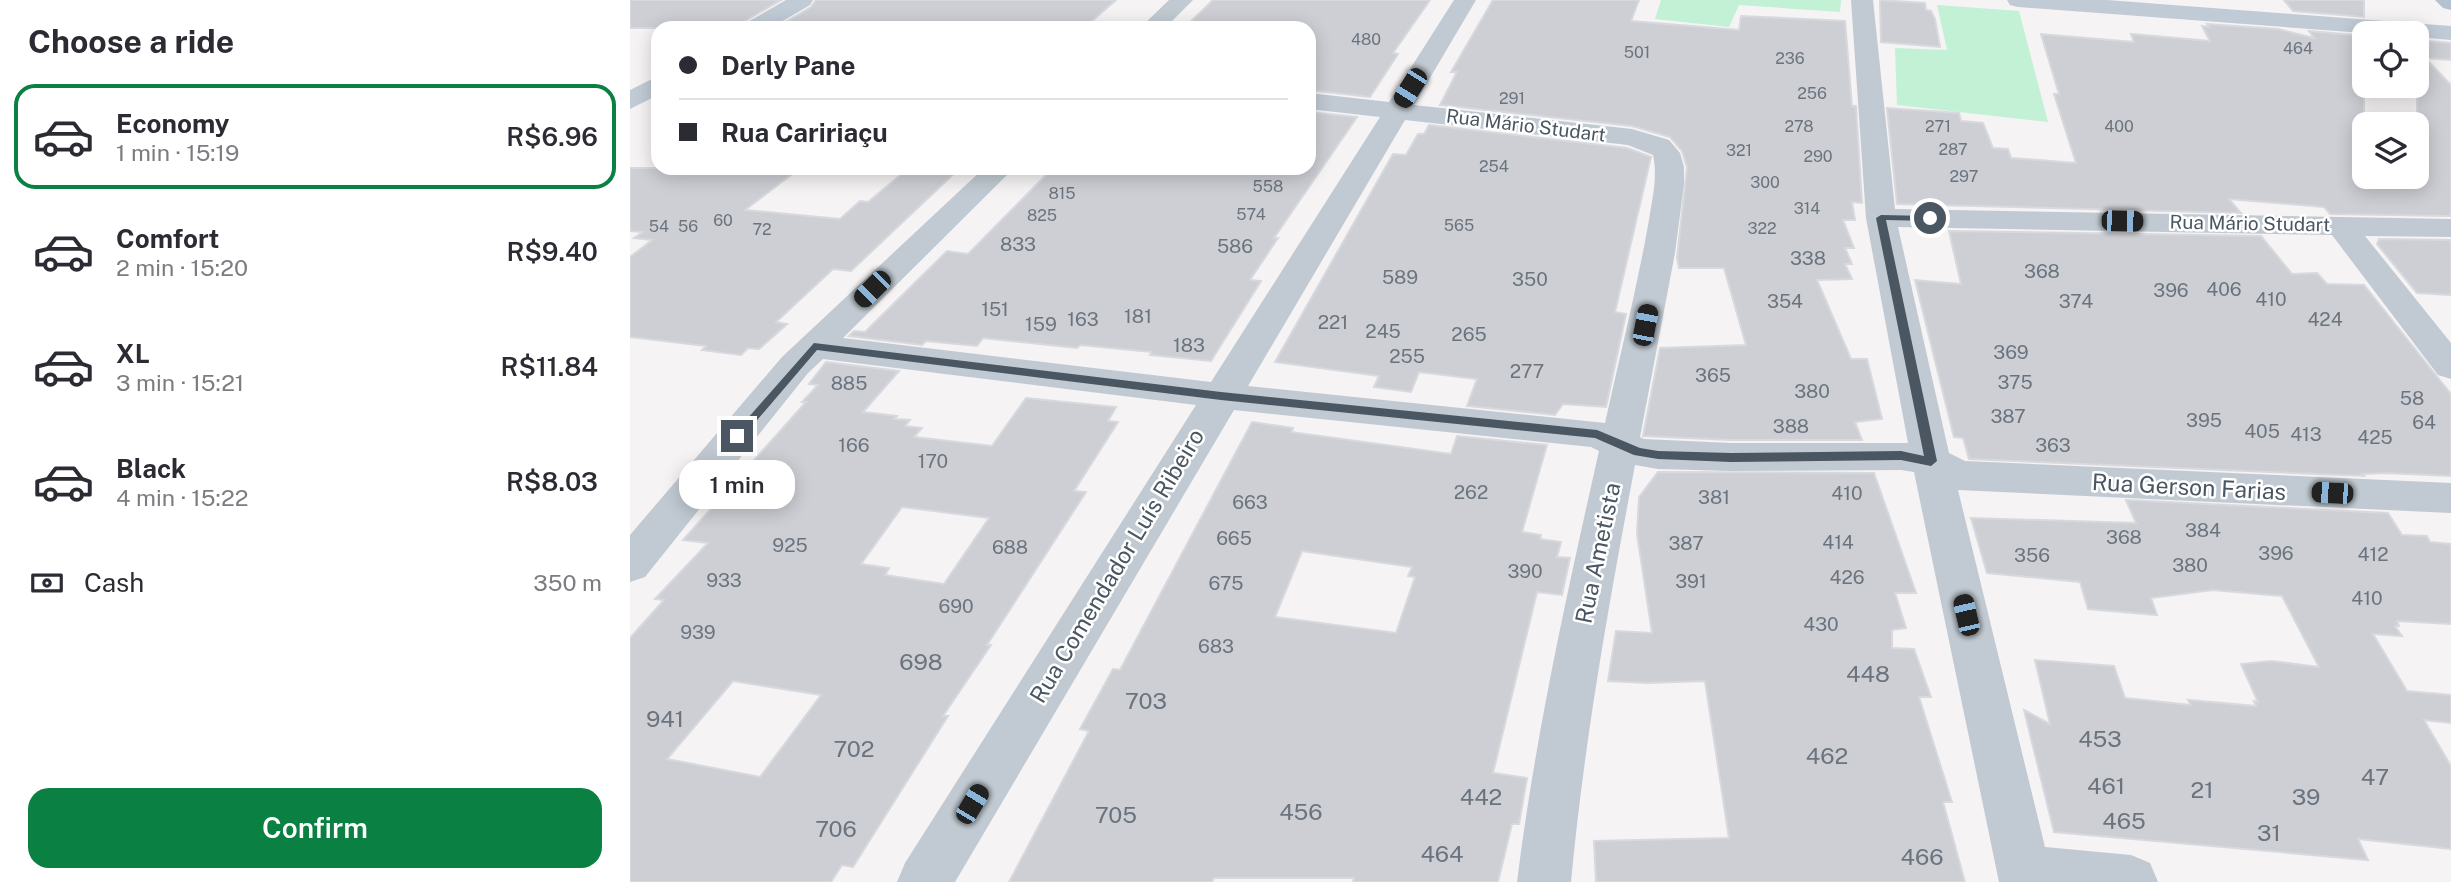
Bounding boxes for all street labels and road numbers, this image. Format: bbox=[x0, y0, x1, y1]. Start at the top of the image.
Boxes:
street label: Rua Mário Studart bbox=[1445, 104, 1607, 146]
street label: Rua Mário Studart bbox=[2170, 211, 2330, 235]
street label: Rua Comendador Luís Ribeiro bbox=[1024, 424, 1209, 708]
street label: Rua Gerson Farias bbox=[2091, 468, 2287, 505]
street label: Rua Ametista bbox=[1569, 480, 1626, 626]

